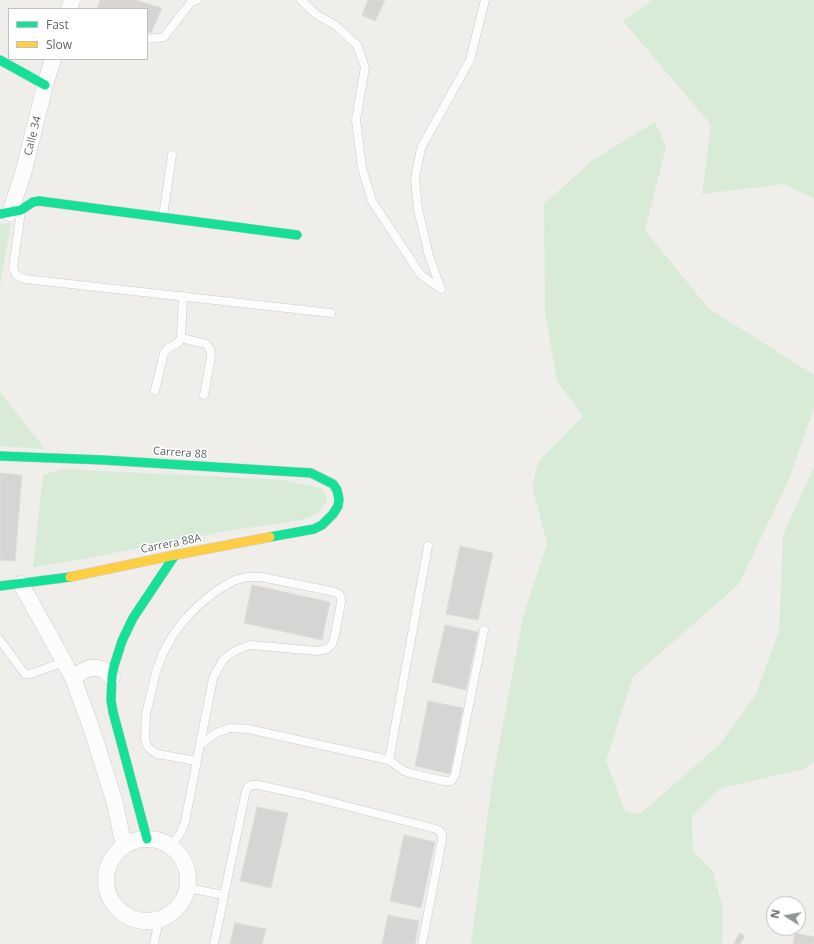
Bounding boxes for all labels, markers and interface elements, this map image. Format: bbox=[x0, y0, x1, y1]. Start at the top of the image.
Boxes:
legend bbox=[8, 8, 148, 60]
text: Fast bbox=[46, 16, 69, 33]
text: Slow bbox=[46, 36, 72, 53]
street label: Calle 34 bbox=[22, 115, 44, 157]
street label: Carrera 88 bbox=[152, 445, 208, 461]
street label: Carrera 88A bbox=[140, 532, 202, 556]
north arrow bbox=[766, 896, 806, 936]
text: N bbox=[766, 908, 783, 920]

